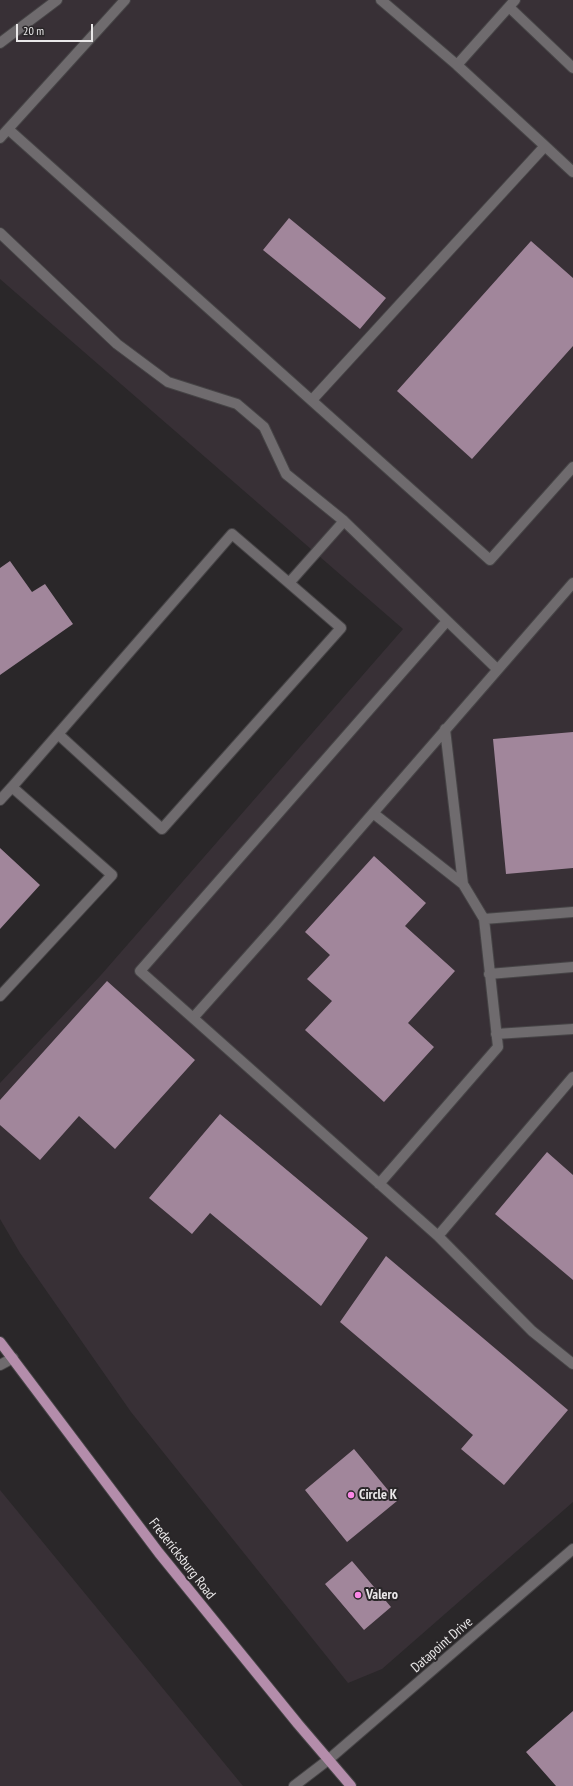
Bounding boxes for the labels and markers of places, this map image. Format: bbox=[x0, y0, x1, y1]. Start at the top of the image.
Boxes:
place label: Circle K bbox=[359, 1487, 397, 1503]
marker: Circle K bbox=[346, 1490, 356, 1500]
place label: Valero bbox=[366, 1587, 398, 1603]
marker: Valero bbox=[353, 1590, 363, 1600]

